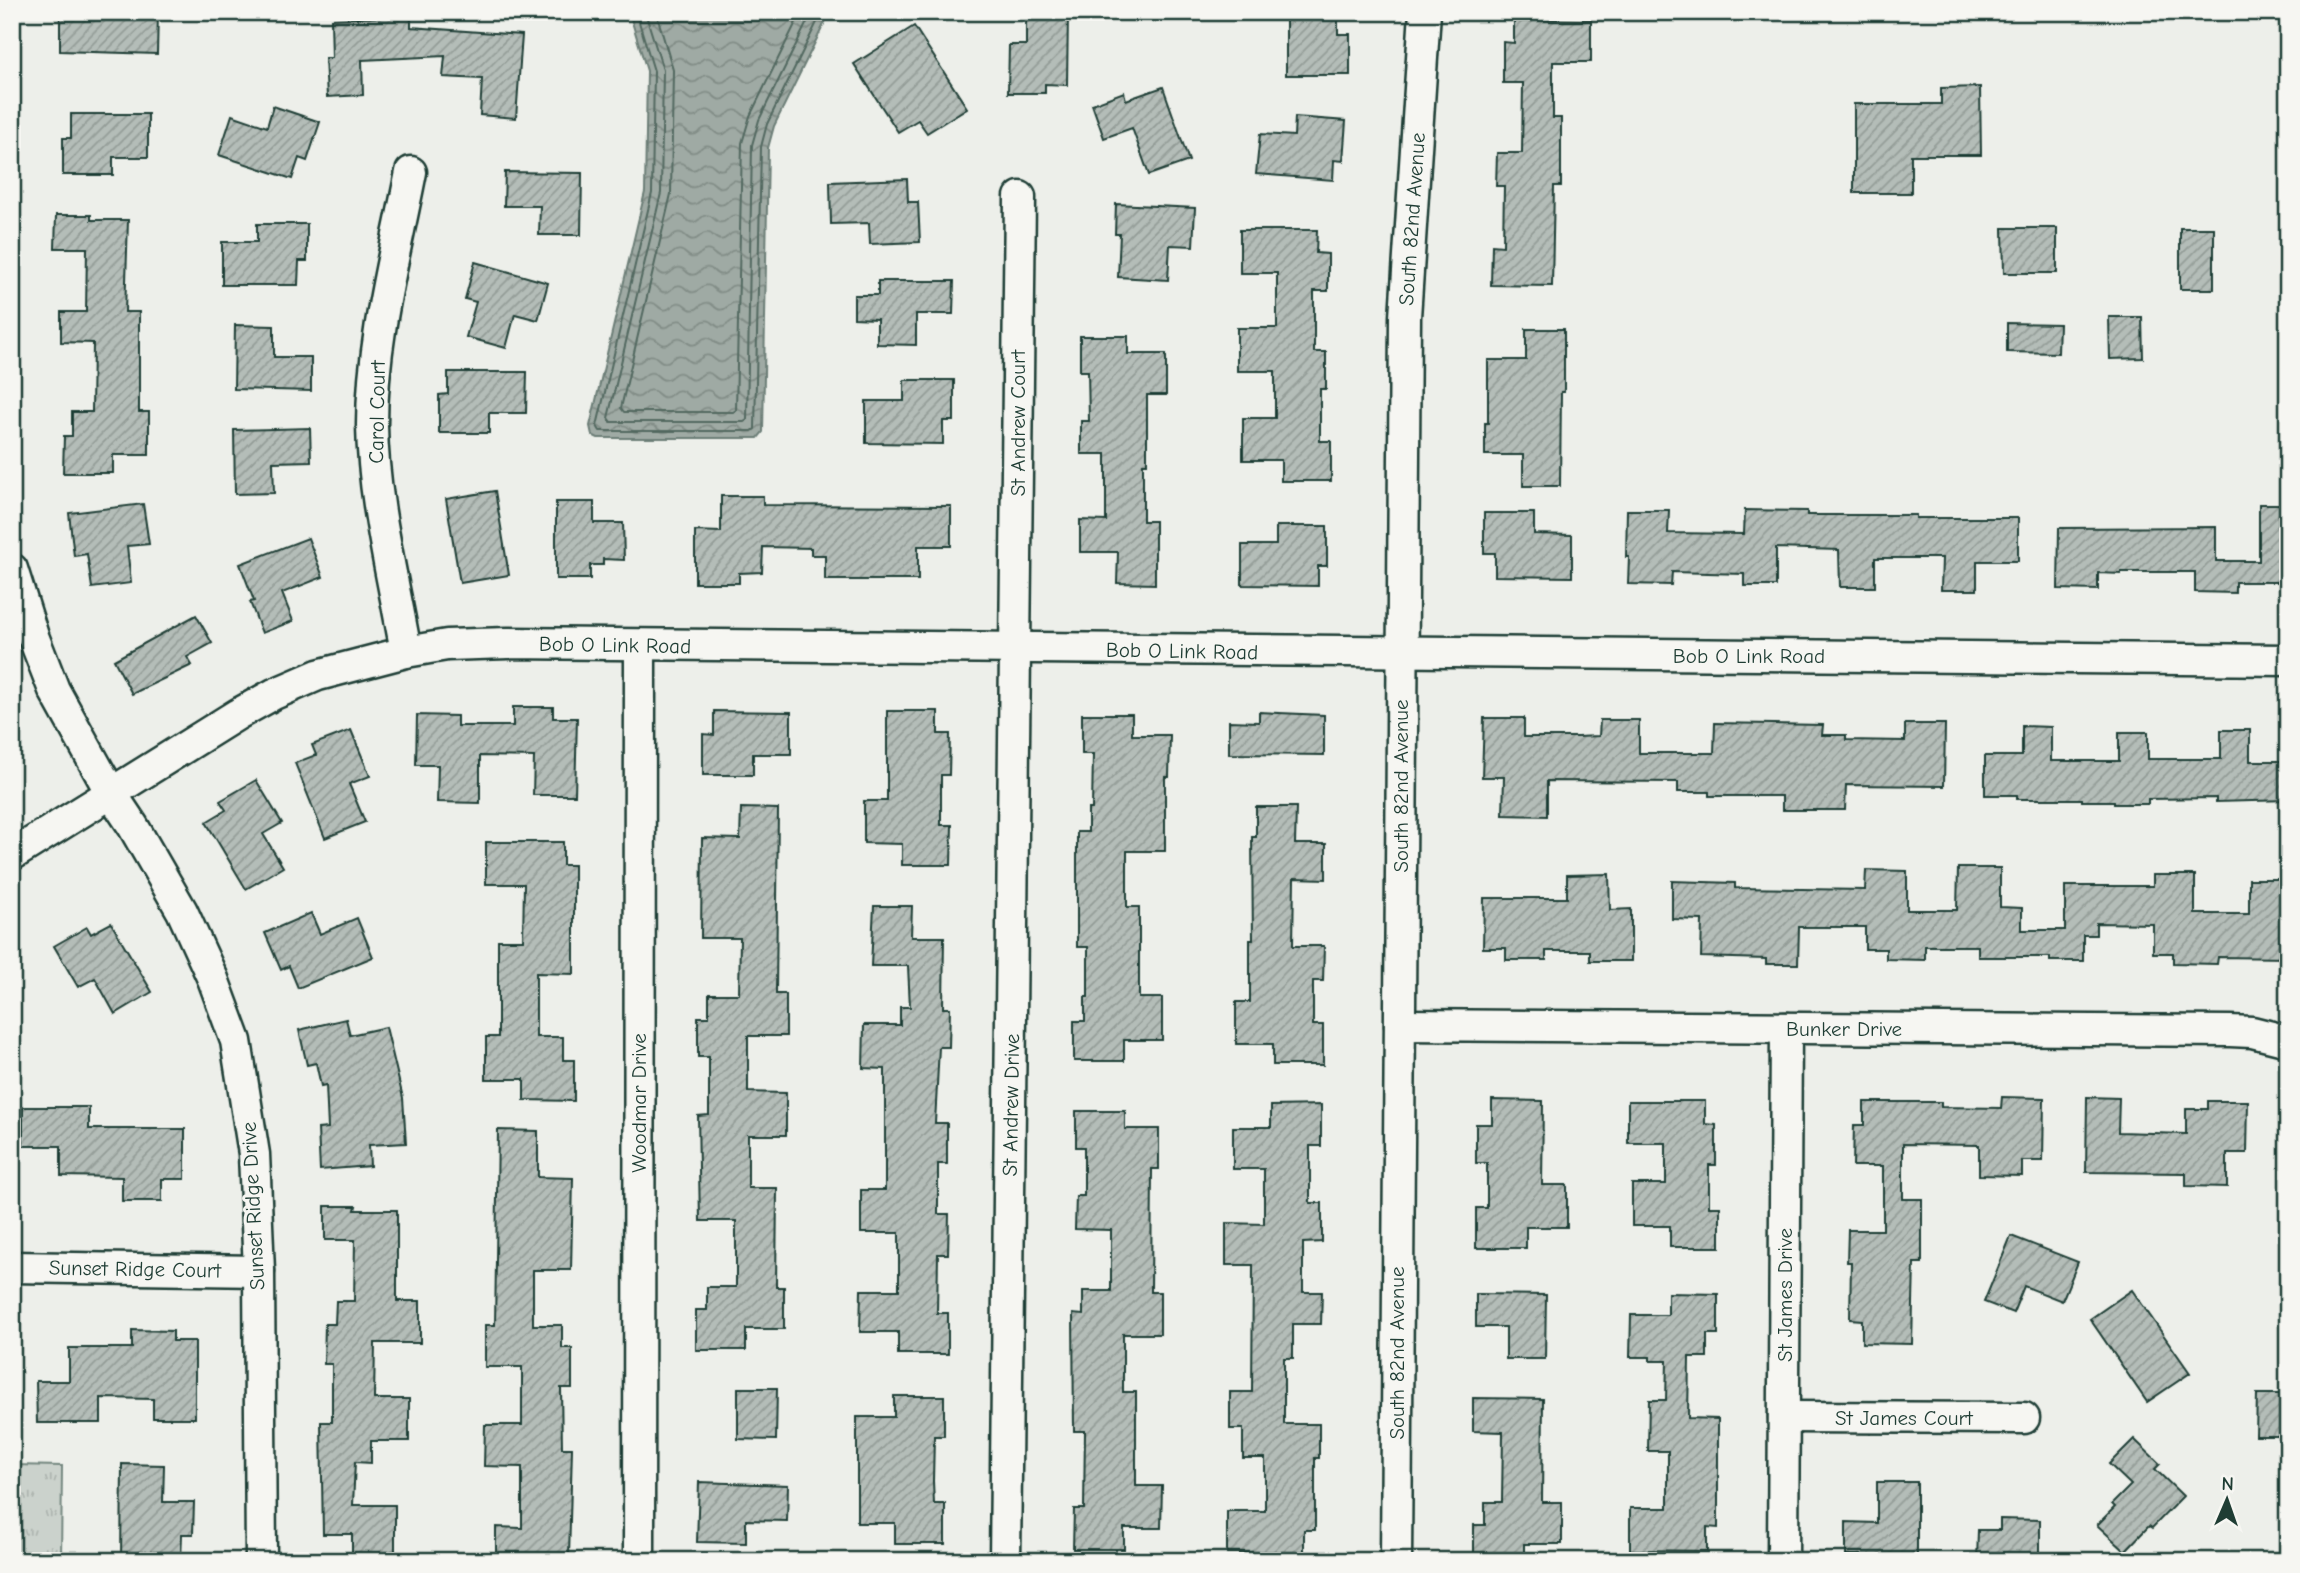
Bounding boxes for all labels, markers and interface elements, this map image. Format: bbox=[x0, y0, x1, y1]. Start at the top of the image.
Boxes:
street label: South 82nd Avenue bbox=[1394, 132, 1430, 306]
street label: St Andrew Court bbox=[1006, 349, 1030, 496]
street label: Carol Court bbox=[364, 359, 390, 464]
street label: Bob O Link Road bbox=[539, 632, 691, 658]
street label: Bob O Link Road bbox=[1106, 638, 1258, 664]
street label: Bob O Link Road bbox=[1673, 644, 1825, 668]
street label: South 82nd Avenue bbox=[1389, 699, 1413, 873]
street label: Bunker Drive bbox=[1786, 1017, 1902, 1041]
street label: Woodmar Drive bbox=[627, 1033, 651, 1173]
street label: St Andrew Drive bbox=[998, 1033, 1024, 1177]
street label: Sunset Ridge Drive bbox=[237, 1121, 269, 1291]
street label: St James Drive bbox=[1773, 1228, 1797, 1362]
street label: Sunset Ridge Court bbox=[49, 1255, 222, 1283]
street label: South 82nd Avenue bbox=[1385, 1266, 1409, 1440]
street label: St James Court bbox=[1835, 1406, 1974, 1430]
north arrow bbox=[2192, 1464, 2262, 1534]
text: N bbox=[2221, 1473, 2234, 1495]

